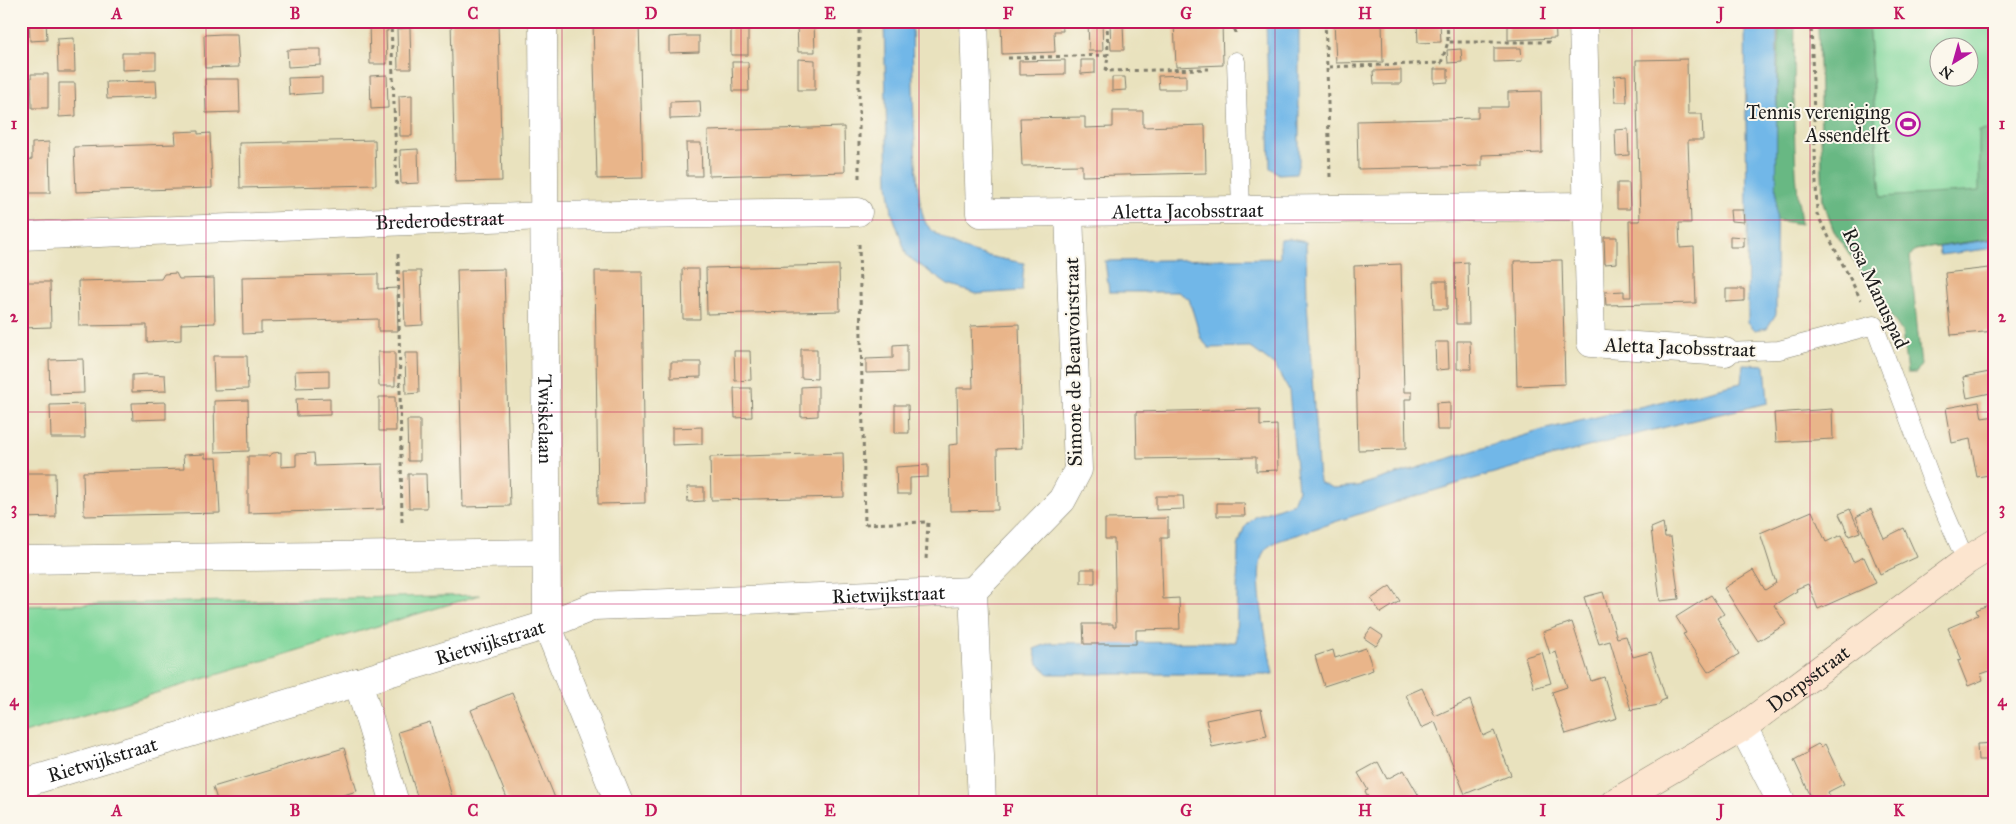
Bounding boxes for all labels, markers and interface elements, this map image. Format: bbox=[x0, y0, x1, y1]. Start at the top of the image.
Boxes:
text: A bbox=[111, 4, 123, 23]
text: B bbox=[290, 4, 300, 23]
text: C bbox=[468, 4, 479, 23]
text: D bbox=[645, 4, 658, 23]
text: E bbox=[824, 4, 836, 23]
text: F bbox=[1003, 4, 1014, 23]
text: G bbox=[1180, 4, 1192, 23]
text: H bbox=[1358, 4, 1372, 23]
text: I bbox=[1540, 4, 1547, 23]
text: J bbox=[1716, 4, 1725, 24]
text: K bbox=[1893, 4, 1905, 23]
north arrow bbox=[1928, 38, 1978, 88]
text: N bbox=[1937, 62, 1956, 82]
place label: Tennis vereniging Assendelft bbox=[1746, 100, 1891, 147]
sports icon: Tennis vereniging Assendelft bbox=[1895, 111, 1921, 137]
text: 1 bbox=[11, 114, 18, 133]
text: 1 bbox=[1999, 114, 2006, 133]
street label: Aletta Jacobsstraat bbox=[1111, 198, 1264, 224]
street label: Brederodestraat bbox=[375, 206, 505, 234]
street label: Rosa Manuspad bbox=[1838, 224, 1914, 352]
street label: Simone de Beauvoirstraat bbox=[1059, 257, 1087, 467]
text: 2 bbox=[10, 307, 19, 326]
text: 2 bbox=[1998, 307, 2007, 326]
street label: Aletta Jacobsstraat bbox=[1603, 332, 1756, 363]
street label: Twiskelaan bbox=[533, 374, 558, 464]
text: 3 bbox=[11, 499, 17, 519]
text: 3 bbox=[1999, 499, 2005, 519]
street label: Rietwijkstraat bbox=[831, 580, 946, 609]
street label: Rietwijkstraat bbox=[432, 614, 548, 670]
street label: Dorpsstraat bbox=[1762, 640, 1854, 717]
text: 4 bbox=[10, 691, 20, 711]
text: 4 bbox=[1998, 691, 2008, 711]
street label: Rietwijkstraat bbox=[45, 731, 160, 787]
text: A bbox=[111, 801, 123, 820]
text: B bbox=[290, 801, 300, 820]
text: C bbox=[468, 801, 479, 820]
text: D bbox=[645, 801, 658, 820]
text: E bbox=[824, 801, 836, 820]
text: F bbox=[1003, 801, 1014, 820]
text: G bbox=[1180, 801, 1192, 820]
text: H bbox=[1358, 801, 1372, 820]
text: I bbox=[1540, 801, 1547, 820]
text: J bbox=[1716, 801, 1725, 821]
text: K bbox=[1893, 801, 1905, 820]

